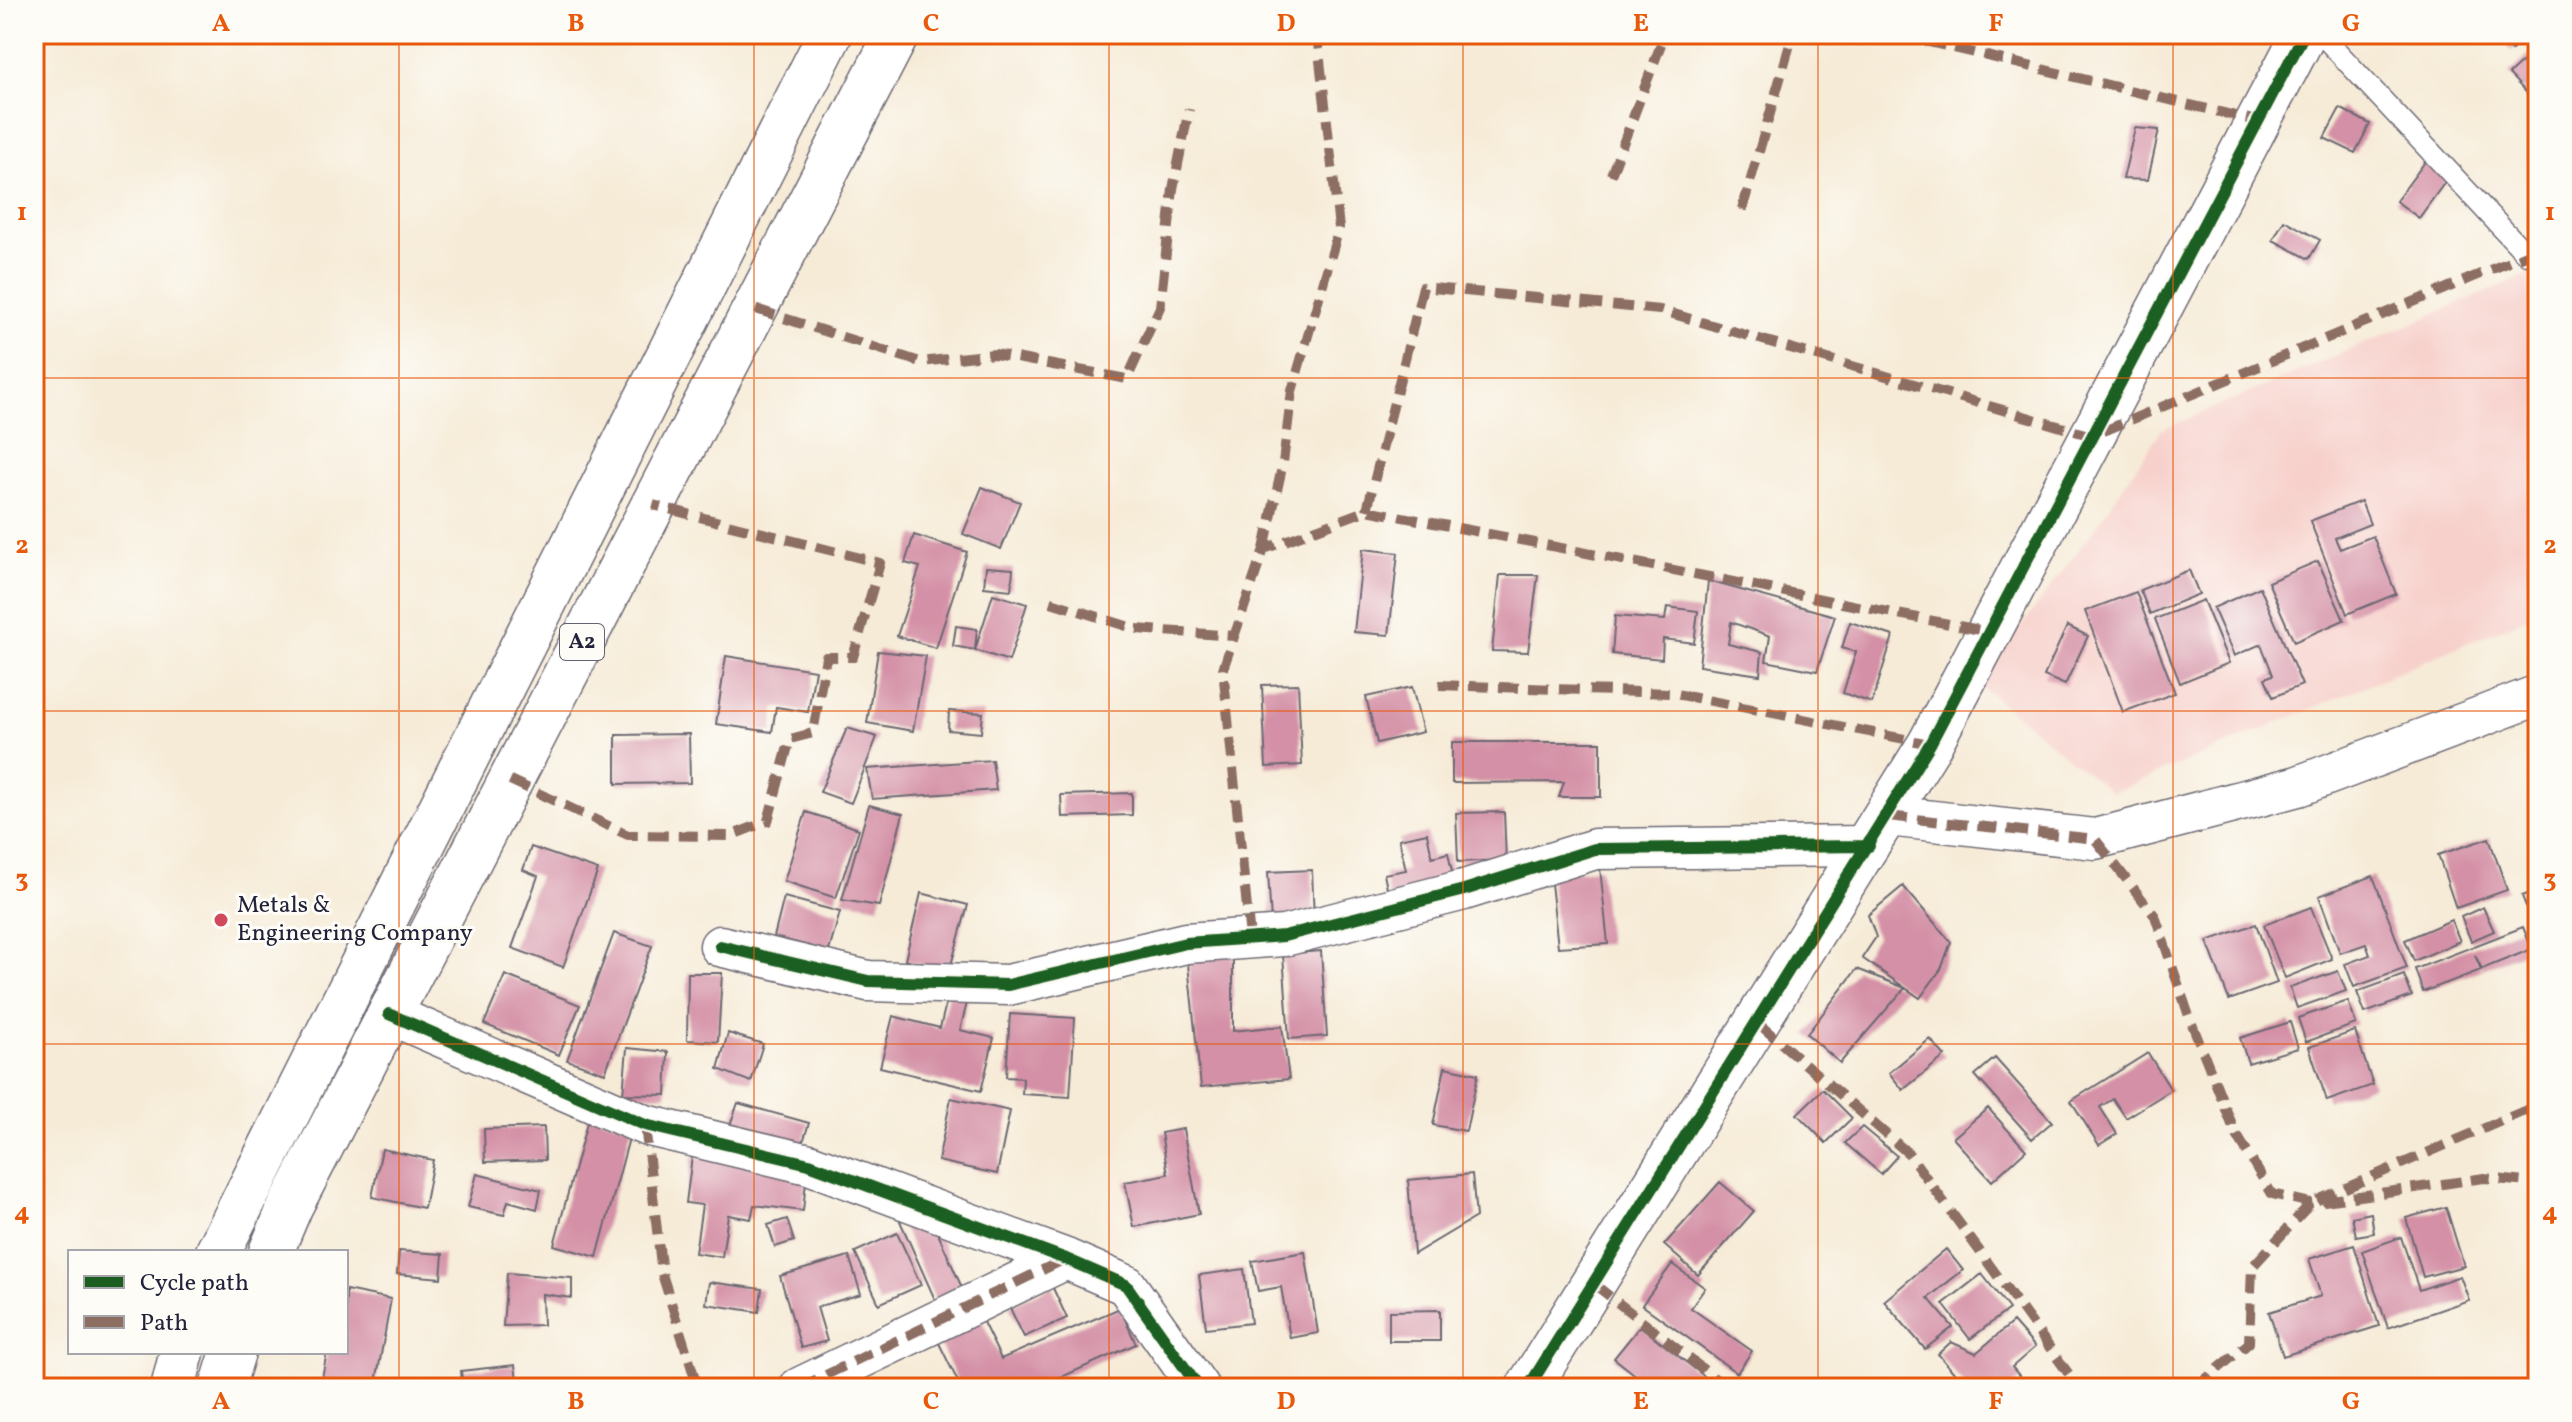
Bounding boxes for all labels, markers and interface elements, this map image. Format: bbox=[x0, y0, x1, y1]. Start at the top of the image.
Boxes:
text: A bbox=[212, 6, 231, 42]
text: B bbox=[567, 6, 585, 42]
text: C bbox=[923, 6, 939, 42]
text: D bbox=[1276, 6, 1296, 42]
text: E bbox=[1633, 6, 1649, 42]
text: F bbox=[1988, 6, 2004, 42]
text: G bbox=[2342, 6, 2360, 42]
text: 1 bbox=[17, 195, 27, 231]
text: 1 bbox=[2545, 195, 2555, 231]
text: 2 bbox=[15, 528, 29, 564]
text: 2 bbox=[2543, 528, 2557, 564]
road number: A2 bbox=[560, 624, 604, 660]
text: 3 bbox=[15, 862, 29, 898]
text: 3 bbox=[2543, 862, 2557, 898]
place label: Metals & Engineering Company bbox=[237, 889, 473, 951]
marker: Metals & Engineering Company bbox=[212, 911, 230, 929]
text: 4 bbox=[14, 1195, 30, 1231]
text: 4 bbox=[2542, 1195, 2558, 1231]
legend bbox=[68, 1250, 348, 1354]
text: Cycle path bbox=[140, 1267, 249, 1301]
text: Path bbox=[140, 1307, 188, 1341]
text: A bbox=[212, 1384, 231, 1420]
text: B bbox=[567, 1384, 585, 1420]
text: C bbox=[923, 1384, 939, 1420]
text: D bbox=[1276, 1384, 1296, 1420]
text: E bbox=[1633, 1384, 1649, 1420]
text: F bbox=[1988, 1384, 2004, 1420]
text: G bbox=[2342, 1384, 2360, 1420]

